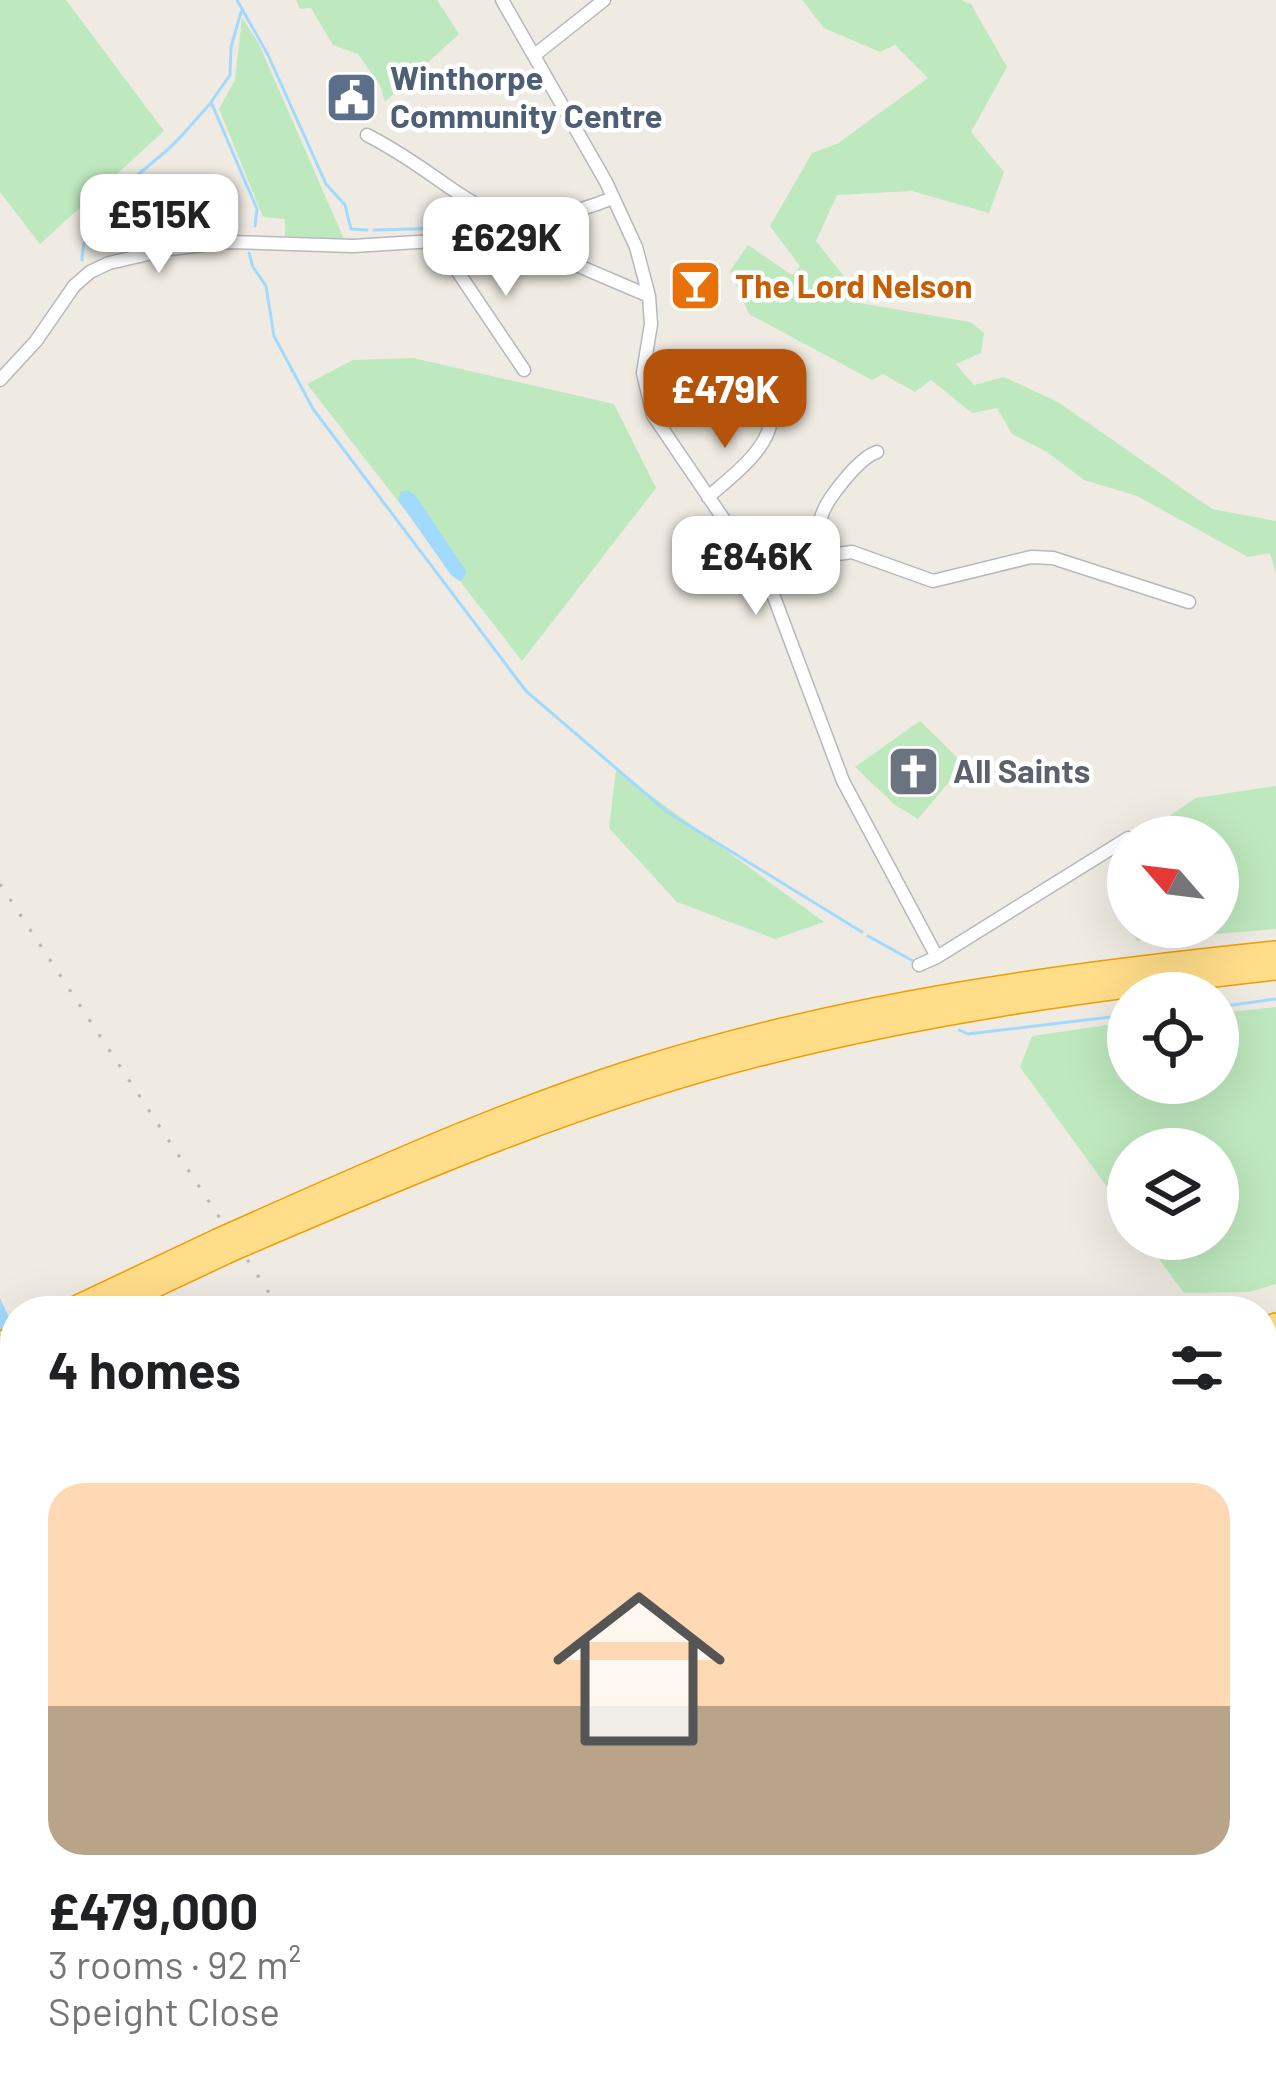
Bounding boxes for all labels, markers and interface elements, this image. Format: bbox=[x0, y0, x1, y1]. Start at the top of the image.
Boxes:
place label: Winthorpe Community Centre bbox=[390, 57, 663, 135]
public building icon: Winthorpe Community Centre bbox=[323, 69, 379, 125]
pin: £515K bbox=[75, 174, 243, 276]
text: £515K bbox=[107, 189, 211, 236]
pin: £629K bbox=[422, 197, 590, 299]
text: £629K bbox=[450, 212, 562, 259]
bar icon: The Lord Nelson bbox=[668, 258, 724, 314]
place label: The Lord Nelson bbox=[735, 265, 973, 305]
pin: £479K bbox=[641, 349, 809, 451]
text: £479K bbox=[670, 364, 780, 411]
pin: £846K bbox=[672, 516, 840, 618]
text: £846K bbox=[699, 531, 813, 578]
church icon: All Saints bbox=[886, 743, 942, 799]
place label: All Saints bbox=[953, 750, 1090, 790]
north arrow bbox=[1107, 816, 1239, 948]
map controls bbox=[1107, 816, 1239, 1260]
button: locate bbox=[1107, 972, 1239, 1104]
button: layers bbox=[1107, 1128, 1239, 1260]
icon: filters bbox=[1164, 1335, 1230, 1401]
text: 4 homes bbox=[48, 1338, 241, 1399]
icon: home bbox=[531, 1561, 747, 1777]
text: £479,000 bbox=[48, 1879, 258, 1940]
text: 3 rooms · 92 m² bbox=[48, 1940, 301, 1987]
text: Speight Close bbox=[48, 1987, 280, 2034]

